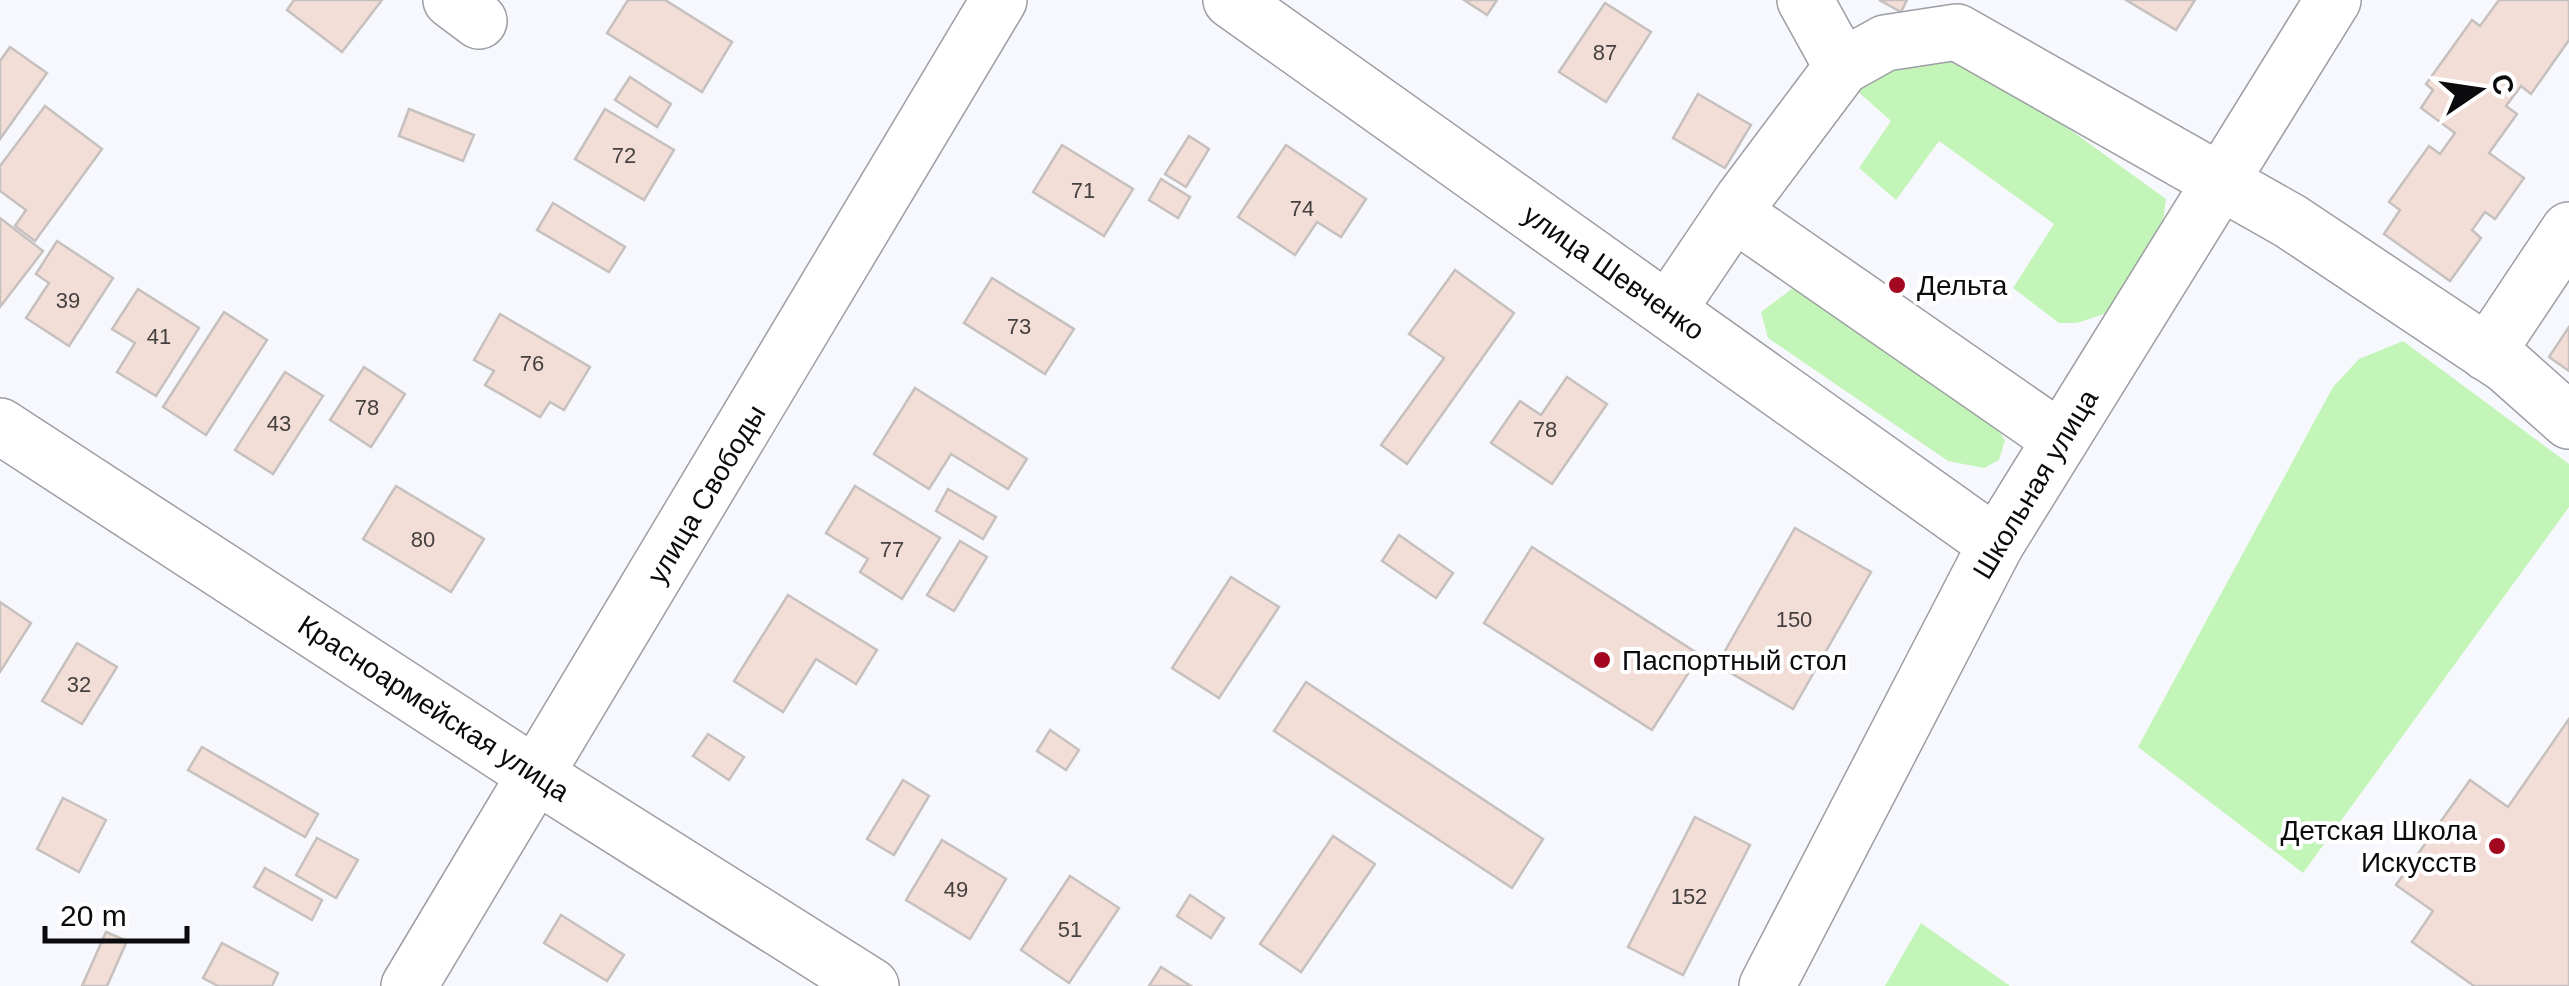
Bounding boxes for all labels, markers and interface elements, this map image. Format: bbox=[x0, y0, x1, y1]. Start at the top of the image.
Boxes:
house number: 87 bbox=[1593, 40, 1617, 65]
north arrow bbox=[2429, 40, 2529, 140]
text: С bbox=[2485, 71, 2520, 98]
house number: 72 bbox=[612, 143, 636, 168]
house number: 71 bbox=[1071, 178, 1095, 203]
house number: 74 bbox=[1290, 196, 1314, 221]
street label: улица Шевченко bbox=[1517, 199, 1710, 346]
place label: Дельта bbox=[1917, 270, 2008, 301]
marker: Дельта bbox=[1886, 274, 1908, 296]
house number: 39 bbox=[56, 288, 80, 313]
house number: 73 bbox=[1007, 314, 1031, 339]
house number: 41 bbox=[147, 324, 171, 349]
house number: 76 bbox=[520, 351, 544, 376]
street label: Школьная улица bbox=[1967, 384, 2104, 584]
house number: 78 bbox=[355, 395, 379, 420]
street label: улица Свободы bbox=[641, 399, 772, 589]
house number: 43 bbox=[267, 411, 291, 436]
house number: 78 bbox=[1533, 417, 1557, 442]
house number: 80 bbox=[411, 527, 435, 552]
house number: 77 bbox=[880, 537, 904, 562]
house number: 150 bbox=[1776, 607, 1812, 632]
street label: Красноармейская улица bbox=[293, 609, 575, 808]
place label: Паспортный стол bbox=[1622, 645, 1847, 676]
marker: Паспортный стол bbox=[1591, 649, 1613, 671]
house number: 32 bbox=[67, 672, 91, 697]
place label: Детская Школа Искусств bbox=[2280, 815, 2477, 878]
marker: Детская Школа Искусств bbox=[2486, 835, 2508, 857]
house number: 49 bbox=[944, 877, 968, 902]
scale bar bbox=[45, 881, 188, 943]
house number: 152 bbox=[1671, 884, 1707, 909]
text: 20 m bbox=[60, 899, 127, 932]
house number: 51 bbox=[1058, 917, 1082, 942]

